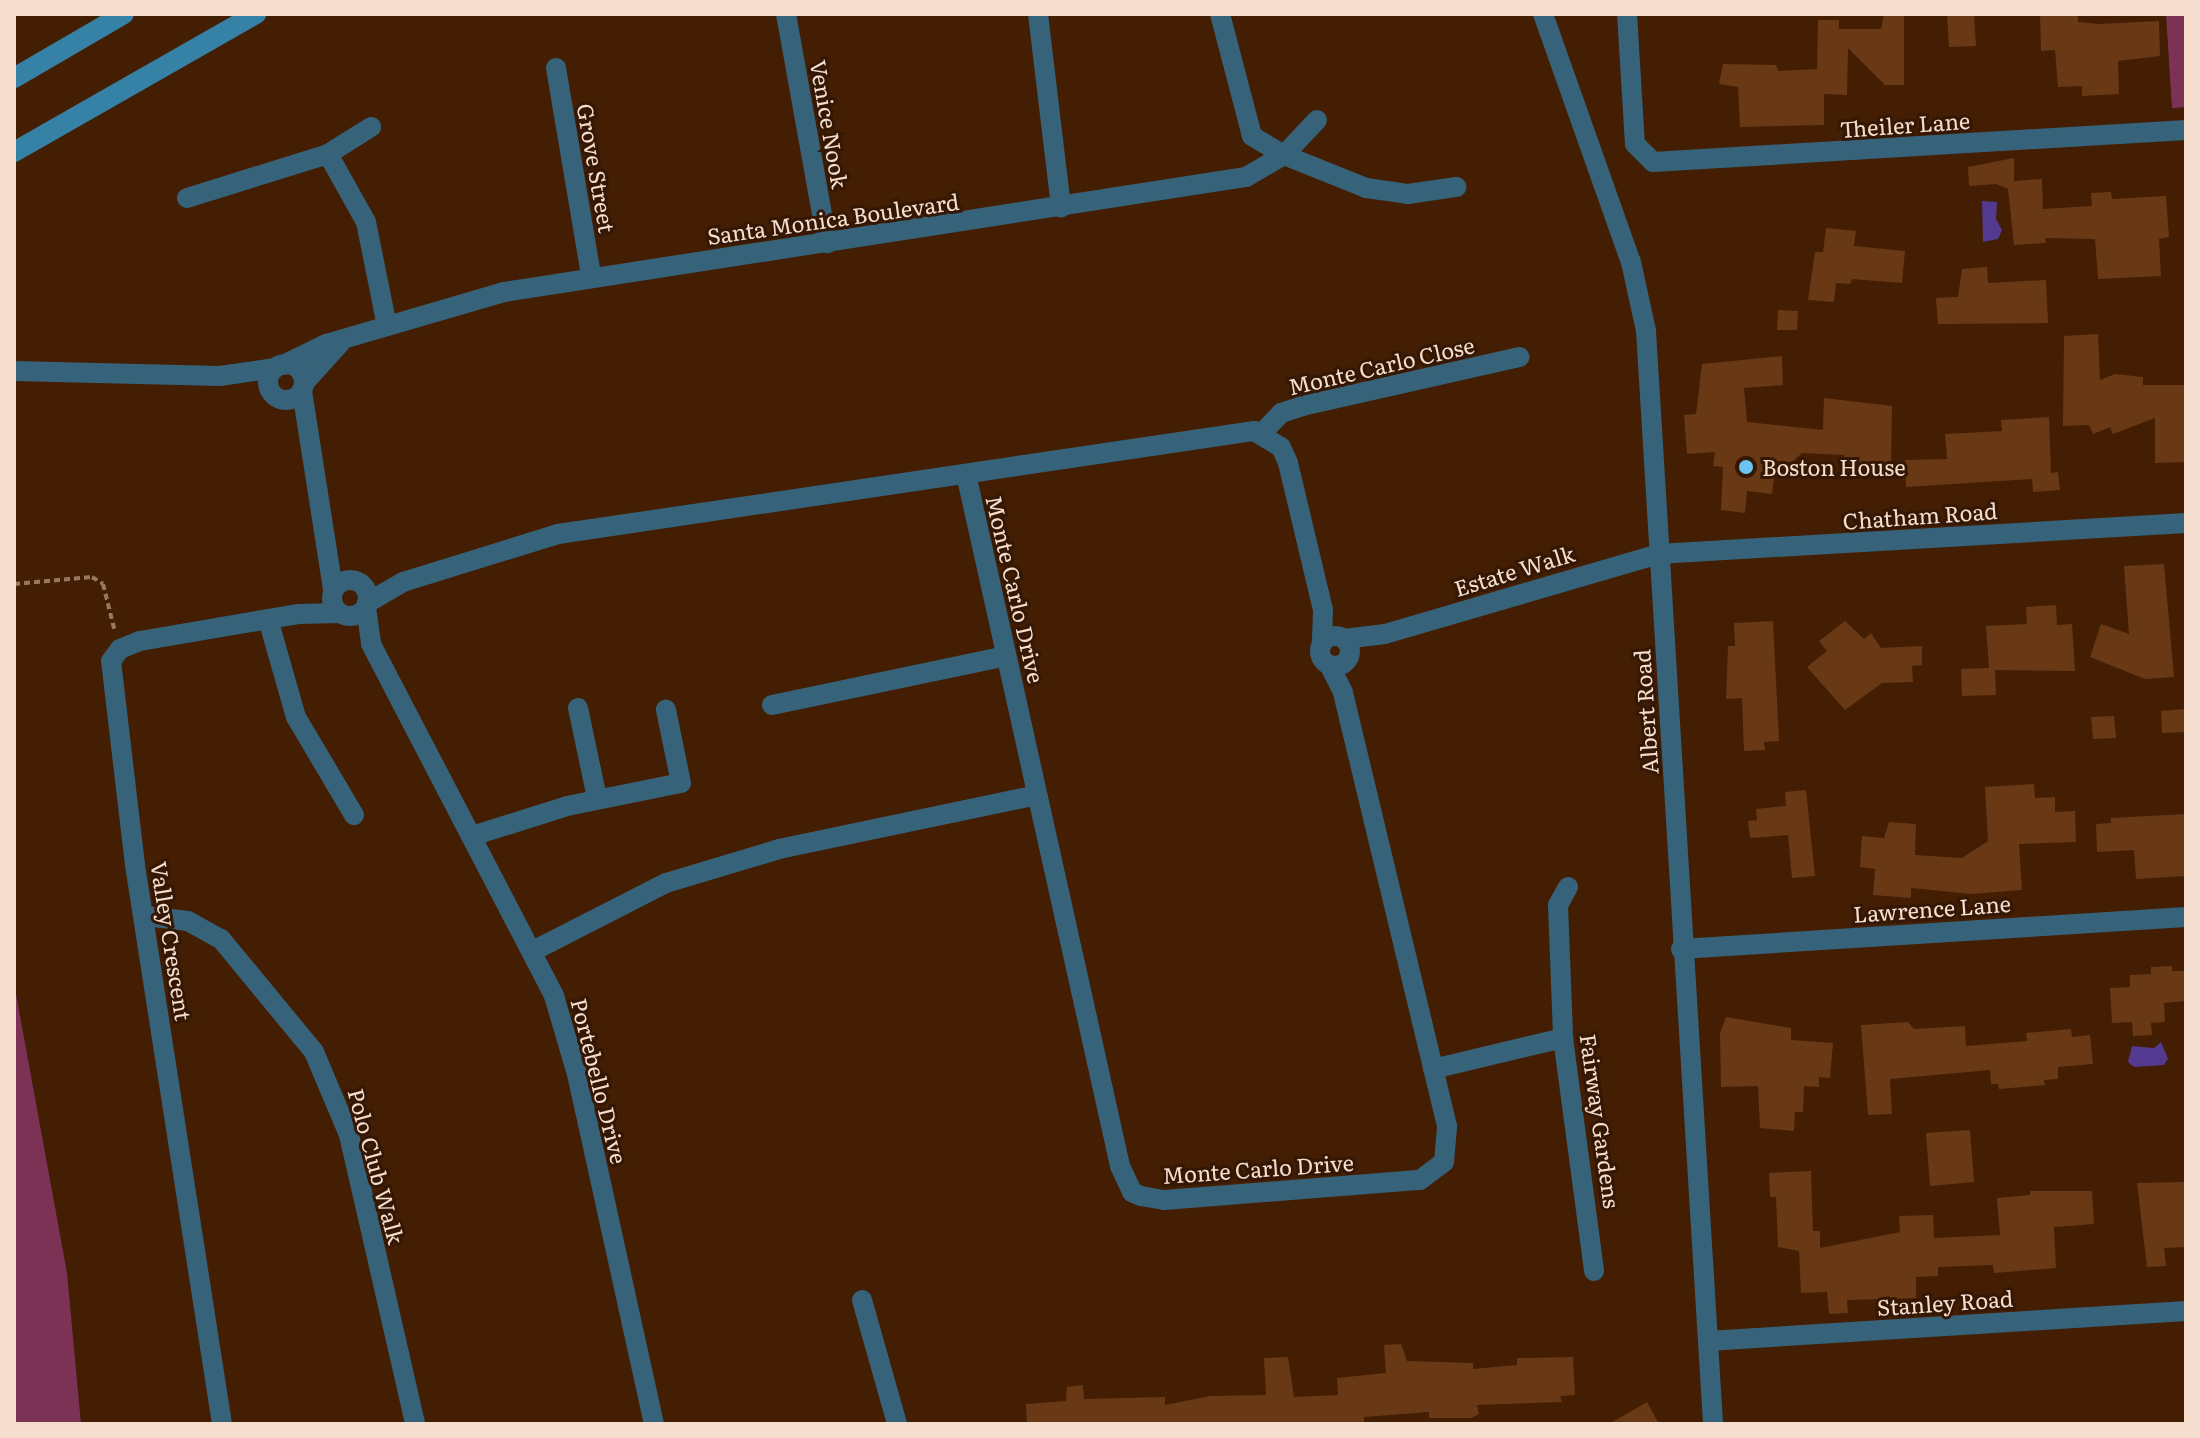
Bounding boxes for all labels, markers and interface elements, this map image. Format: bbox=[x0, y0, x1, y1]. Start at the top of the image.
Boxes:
street label: Venice Nook bbox=[806, 58, 854, 190]
street label: Grove Street bbox=[573, 101, 621, 235]
street label: Theiler Lane bbox=[1839, 106, 1971, 142]
street label: Santa Monica Boulevard bbox=[705, 187, 961, 249]
street label: Monte Carlo Close bbox=[1285, 331, 1477, 399]
place label: Boston House bbox=[1762, 454, 1906, 480]
marker: Boston House bbox=[1737, 458, 1755, 476]
street label: Monte Carlo Drive bbox=[982, 493, 1050, 685]
street label: Chatham Road bbox=[1842, 496, 1998, 534]
street label: Estate Walk bbox=[1451, 539, 1577, 601]
street label: Albert Road bbox=[1627, 649, 1663, 775]
street label: Valley Crescent bbox=[146, 860, 198, 1022]
street label: Lawrence Lane bbox=[1852, 889, 2012, 927]
street label: Portebello Drive bbox=[567, 995, 633, 1167]
street label: Fairway Gardens bbox=[1576, 1032, 1626, 1210]
street label: Polo Club Walk bbox=[344, 1085, 410, 1247]
street label: Monte Carlo Drive bbox=[1161, 1148, 1355, 1188]
street label: Stanley Road bbox=[1876, 1284, 2014, 1320]

